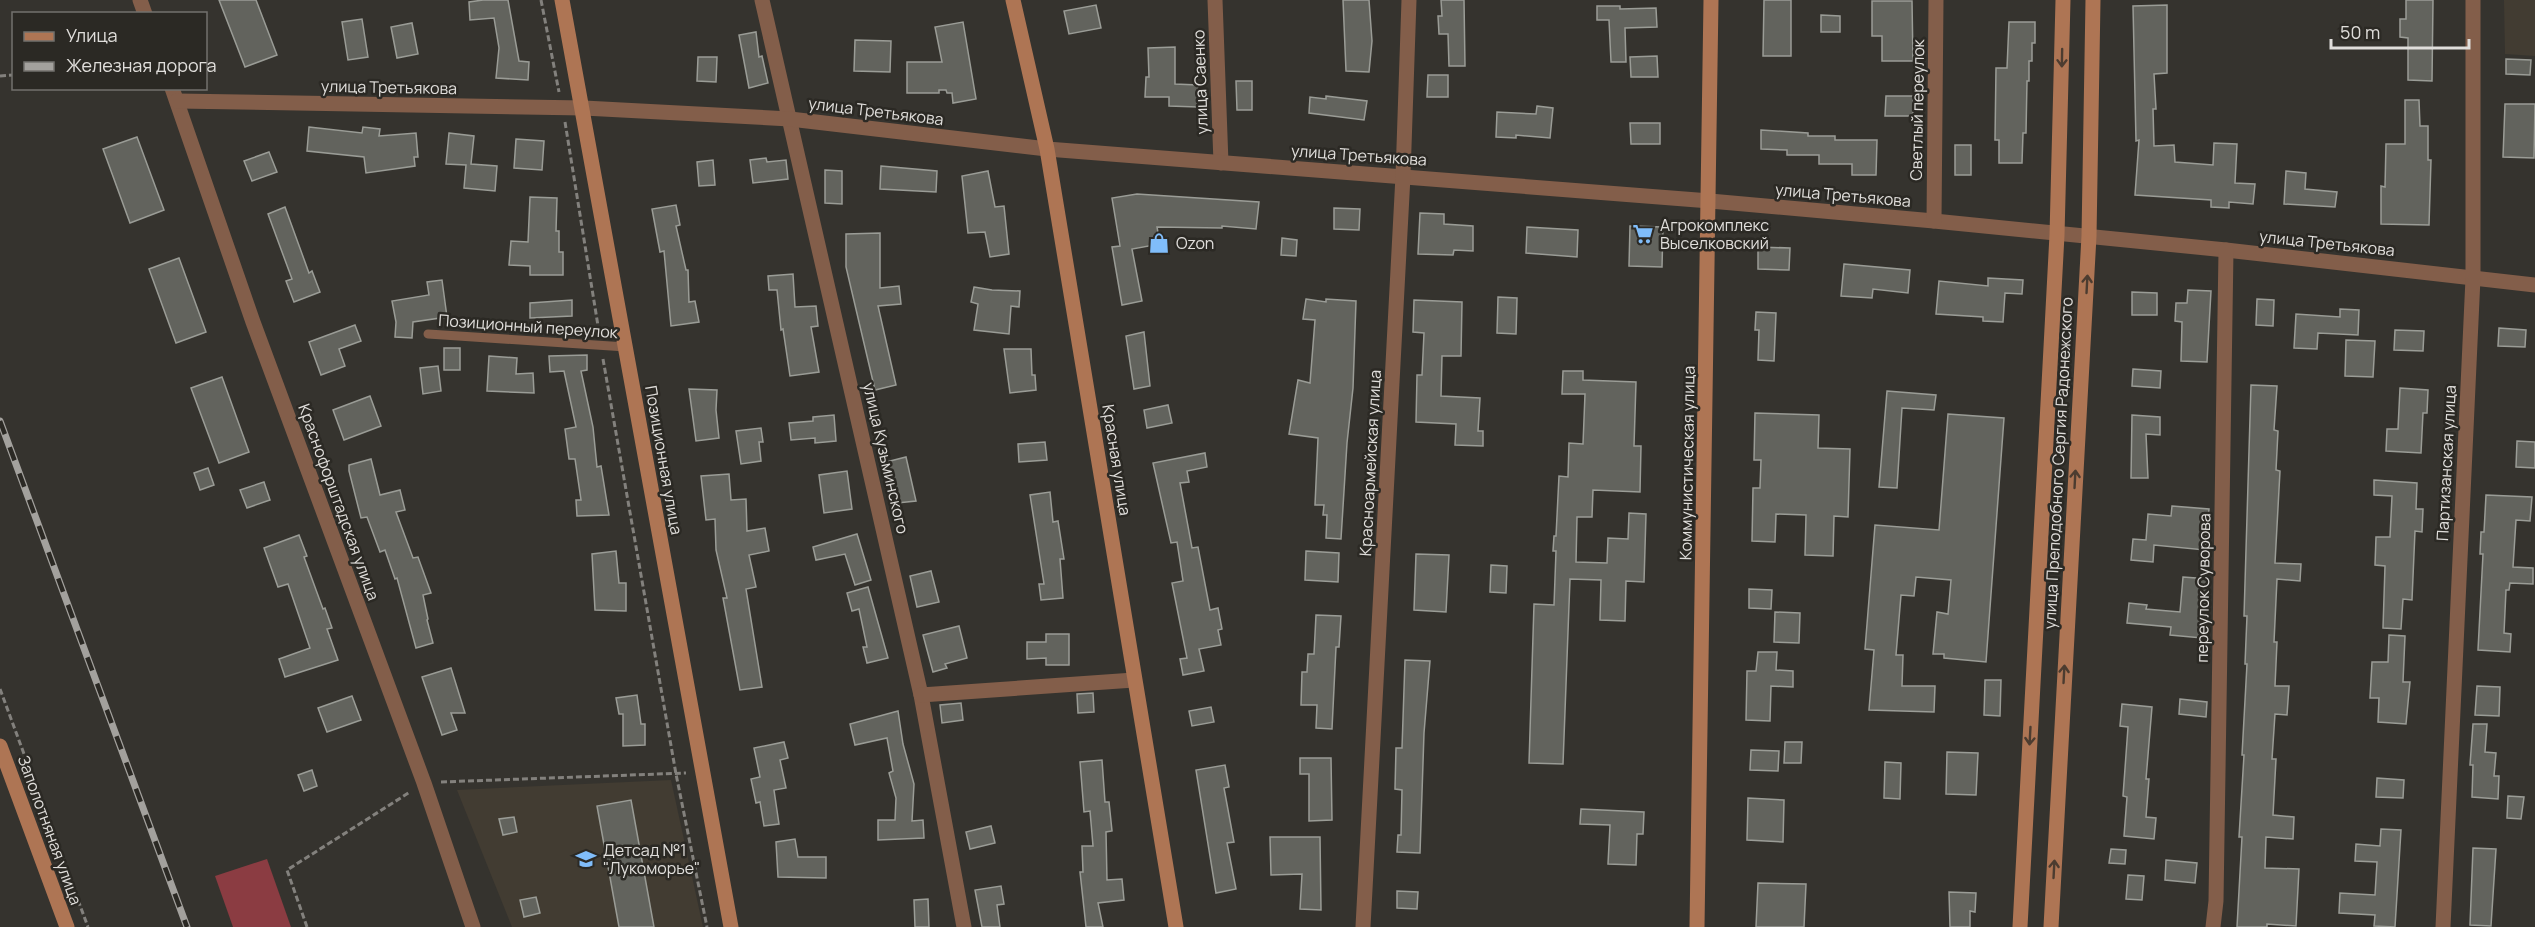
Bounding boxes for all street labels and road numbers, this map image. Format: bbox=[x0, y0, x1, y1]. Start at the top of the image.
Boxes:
street label: улица Саенко bbox=[1187, 29, 1213, 135]
street label: Светлый переулок bbox=[1905, 38, 1929, 181]
street label: улица Третьякова bbox=[321, 75, 457, 99]
street label: улица Третьякова bbox=[807, 92, 945, 130]
street label: улица Третьякова bbox=[1290, 139, 1428, 171]
street label: улица Третьякова bbox=[1774, 178, 1912, 212]
street label: улица Третьякова bbox=[2258, 225, 2396, 261]
street label: улица Преподобного Сергия Радонежского bbox=[2038, 296, 2078, 630]
street label: Позиционный переулок bbox=[438, 309, 620, 343]
street label: Коммунистическая улица bbox=[1674, 366, 1700, 560]
street label: Красноармейская улица bbox=[1354, 369, 1386, 557]
street label: улица Кузьминского bbox=[858, 380, 914, 536]
street label: Позиционная улица bbox=[640, 384, 688, 536]
street label: Партизанская улица bbox=[2431, 385, 2461, 541]
street label: Краснофорштадская улица bbox=[293, 401, 385, 603]
street label: Красная улица bbox=[1097, 403, 1137, 517]
street label: переулок Суворова bbox=[2191, 513, 2215, 663]
street label: Заполотняная улица bbox=[13, 752, 87, 908]

